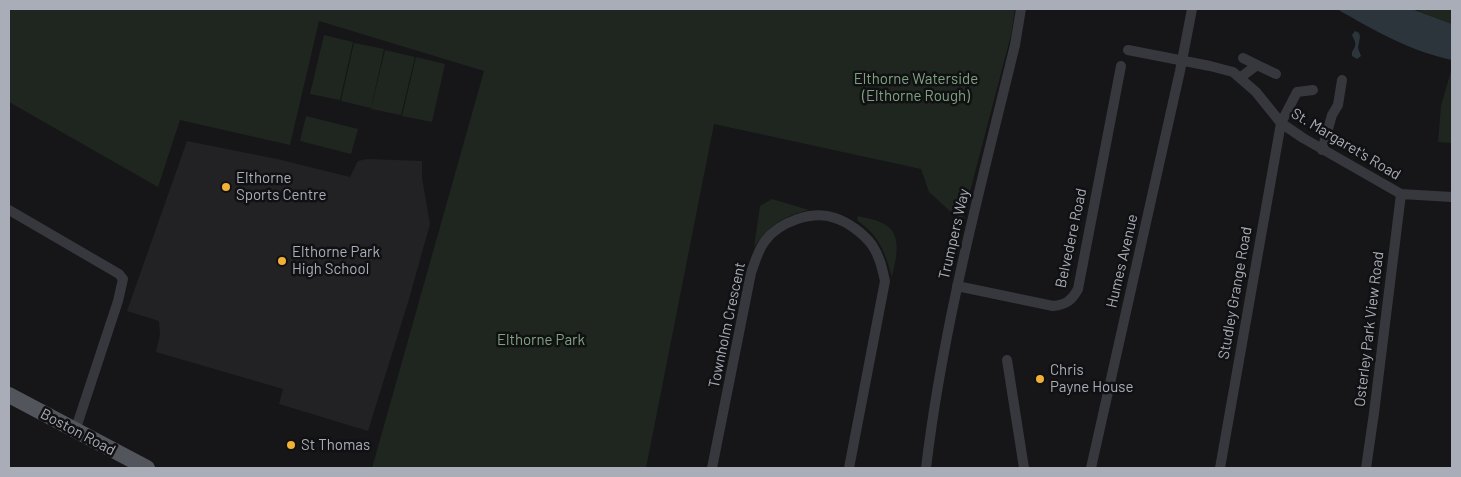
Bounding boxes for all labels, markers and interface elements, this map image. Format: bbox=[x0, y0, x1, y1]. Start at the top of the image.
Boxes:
park label: Elthorne Waterside (Elthorne Rough) bbox=[854, 70, 978, 105]
street label: St. Margaret's Road bbox=[1288, 104, 1404, 184]
place label: Elthorne Sports Centre bbox=[236, 169, 326, 204]
marker: Elthorne Sports Centre bbox=[220, 181, 232, 193]
street label: Trumpers Way bbox=[935, 187, 973, 281]
street label: Belvedere Road bbox=[1052, 187, 1090, 289]
street label: Humes Avenue bbox=[1102, 212, 1142, 310]
street label: Studley Grange Road bbox=[1214, 225, 1256, 361]
place label: Elthorne Park High School bbox=[292, 243, 380, 278]
street label: Osterley Park View Road bbox=[1351, 250, 1387, 408]
marker: Elthorne Park High School bbox=[276, 255, 288, 267]
street label: Townholm Crescent bbox=[705, 260, 749, 390]
park label: Elthorne Park bbox=[497, 331, 585, 349]
place label: Chris Payne House bbox=[1050, 361, 1134, 396]
marker: Chris Payne House bbox=[1034, 373, 1046, 385]
street label: Boston Road bbox=[37, 405, 119, 459]
place label: St Thomas bbox=[301, 436, 370, 454]
marker: St Thomas bbox=[285, 439, 297, 451]

